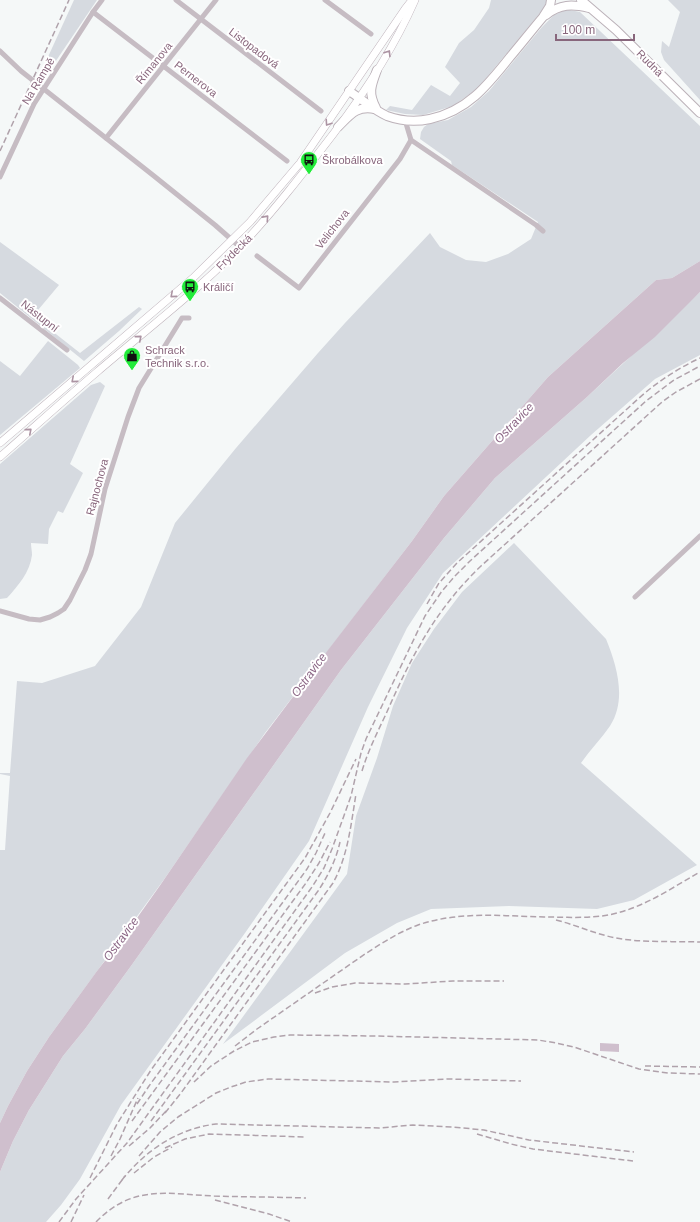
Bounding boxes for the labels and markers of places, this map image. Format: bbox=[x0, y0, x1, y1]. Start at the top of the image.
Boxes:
bus stop icon: Škrobálkova bbox=[299, 150, 319, 175]
place label: Škrobálkova bbox=[322, 154, 383, 166]
bus stop icon: Králičí bbox=[180, 277, 200, 302]
place label: Králičí bbox=[203, 281, 234, 293]
place label: Schrack Technik s.r.o. bbox=[145, 344, 209, 369]
shop icon: Schrack Technik s.r.o. bbox=[122, 346, 142, 371]

